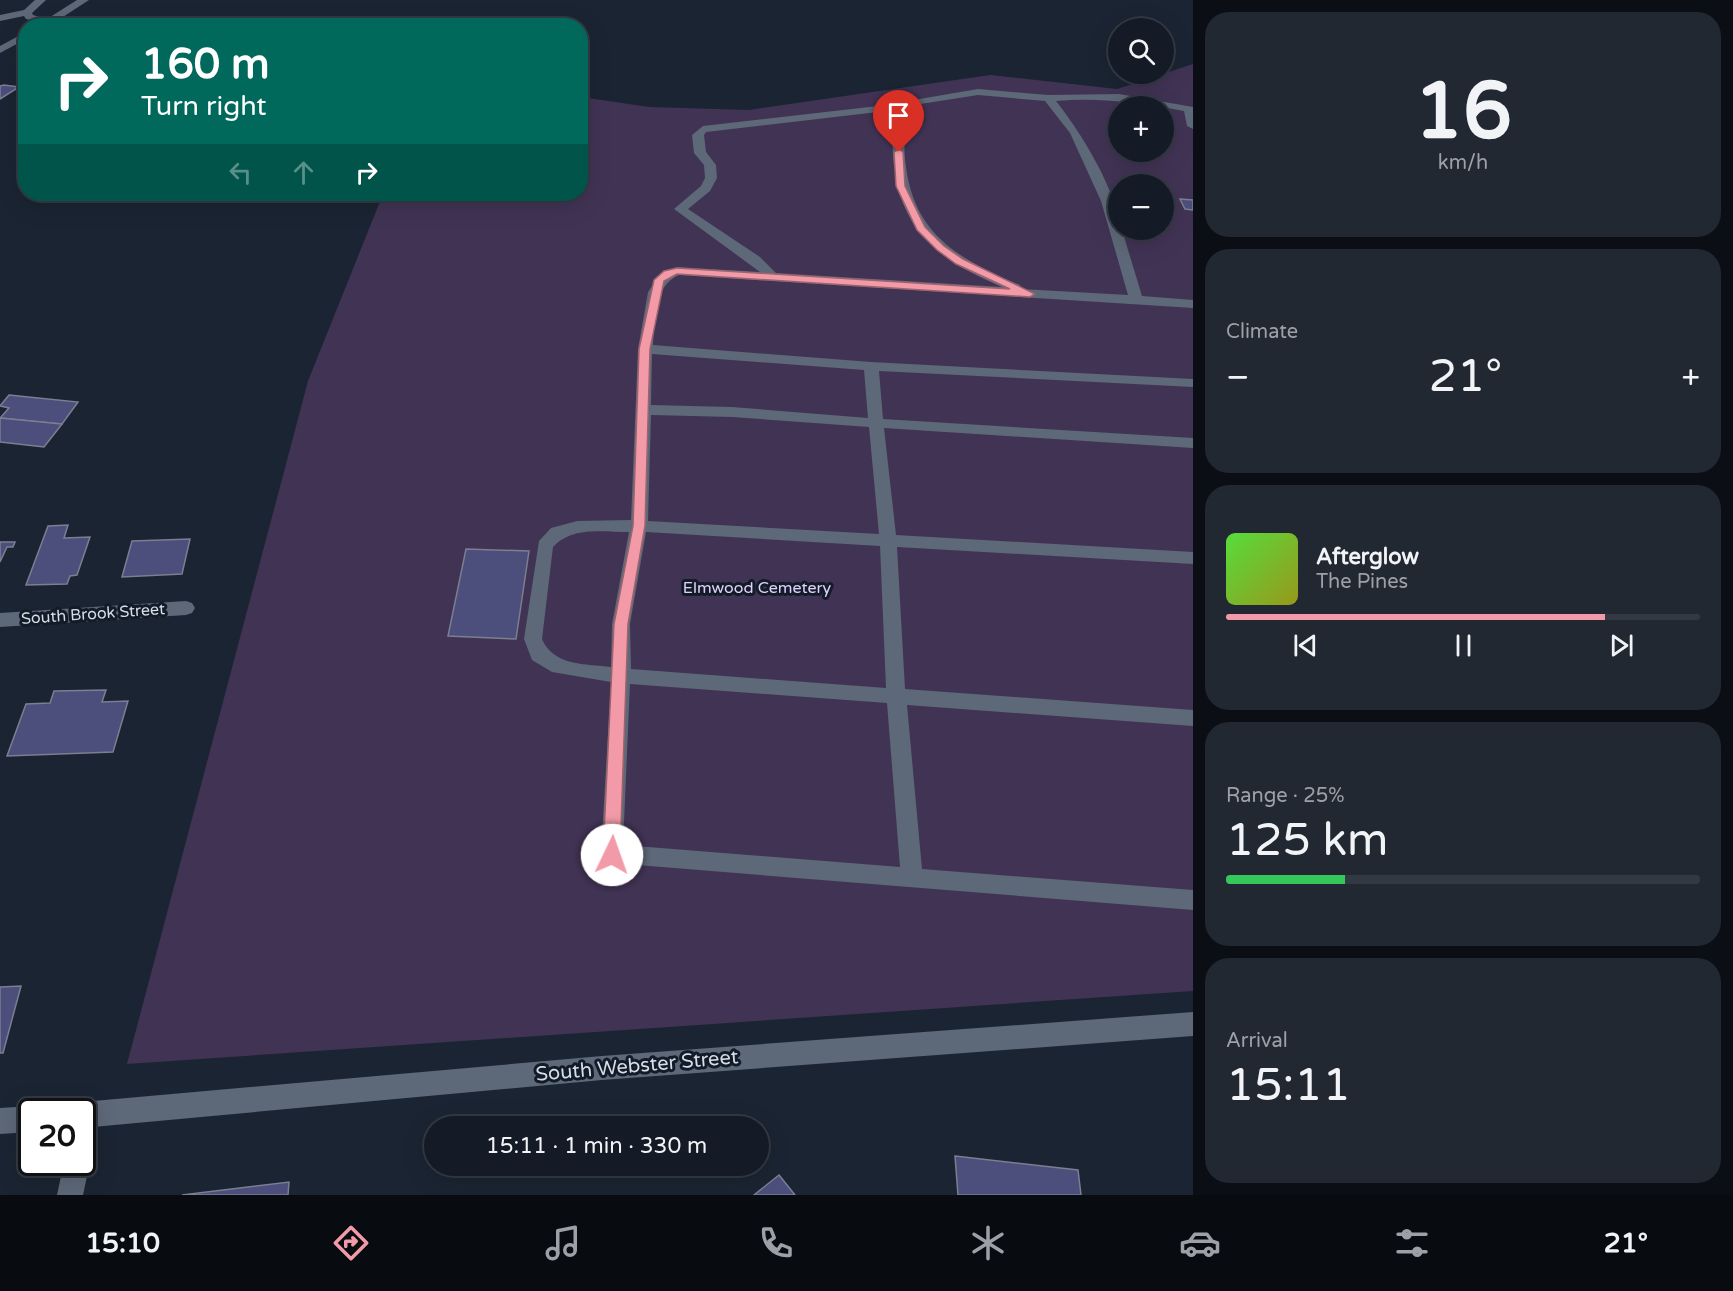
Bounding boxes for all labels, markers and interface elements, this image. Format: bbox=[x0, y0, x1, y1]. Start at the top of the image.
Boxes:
map controls bbox=[1108, 18, 1174, 240]
button: search bbox=[1108, 18, 1174, 84]
text: 160 m bbox=[141, 39, 270, 90]
icon: right bbox=[42, 42, 120, 120]
text: 16 bbox=[1414, 65, 1512, 159]
text: Turn right bbox=[141, 90, 267, 123]
pin bbox=[873, 90, 924, 152]
button: + bbox=[1108, 96, 1174, 162]
icon: arrive bbox=[882, 99, 915, 132]
text: km/h bbox=[1438, 151, 1488, 175]
icon: left bbox=[224, 156, 257, 189]
icon: ahead bbox=[287, 156, 320, 189]
icon: right bbox=[350, 156, 383, 189]
button: − bbox=[1108, 174, 1174, 240]
text: Climate bbox=[1226, 320, 1298, 344]
text: 21° bbox=[1429, 350, 1502, 404]
text: − bbox=[1226, 358, 1250, 397]
text: + bbox=[1681, 358, 1700, 397]
text: Afterglow bbox=[1316, 544, 1419, 570]
text: The Pines bbox=[1316, 570, 1408, 594]
park label: Elmwood Cemetery bbox=[683, 578, 832, 598]
street label: South Brook Street bbox=[20, 599, 166, 629]
icon: previous bbox=[1289, 629, 1322, 662]
icon: pause bbox=[1447, 629, 1480, 662]
icon: next bbox=[1605, 629, 1638, 662]
text: Range · 25% bbox=[1226, 784, 1345, 808]
text: 125 km bbox=[1226, 814, 1388, 868]
position arrow bbox=[580, 823, 644, 887]
text: Arrival bbox=[1226, 1029, 1288, 1053]
street label: South Webster Street bbox=[535, 1045, 740, 1087]
text: 15:11 bbox=[1226, 1059, 1351, 1113]
speed limit sign: 20 bbox=[18, 1098, 96, 1176]
text: 15:11 · 1 min · 330 m bbox=[486, 1133, 707, 1159]
icon: directions bbox=[330, 1222, 372, 1264]
icon: music bbox=[542, 1222, 584, 1264]
icon: phone bbox=[755, 1222, 797, 1264]
icon: climate bbox=[967, 1222, 1009, 1264]
icon: car bbox=[1179, 1222, 1221, 1264]
icon: filters bbox=[1391, 1222, 1433, 1264]
text: 15:10 bbox=[85, 1227, 160, 1260]
text: 21° bbox=[1604, 1227, 1648, 1260]

